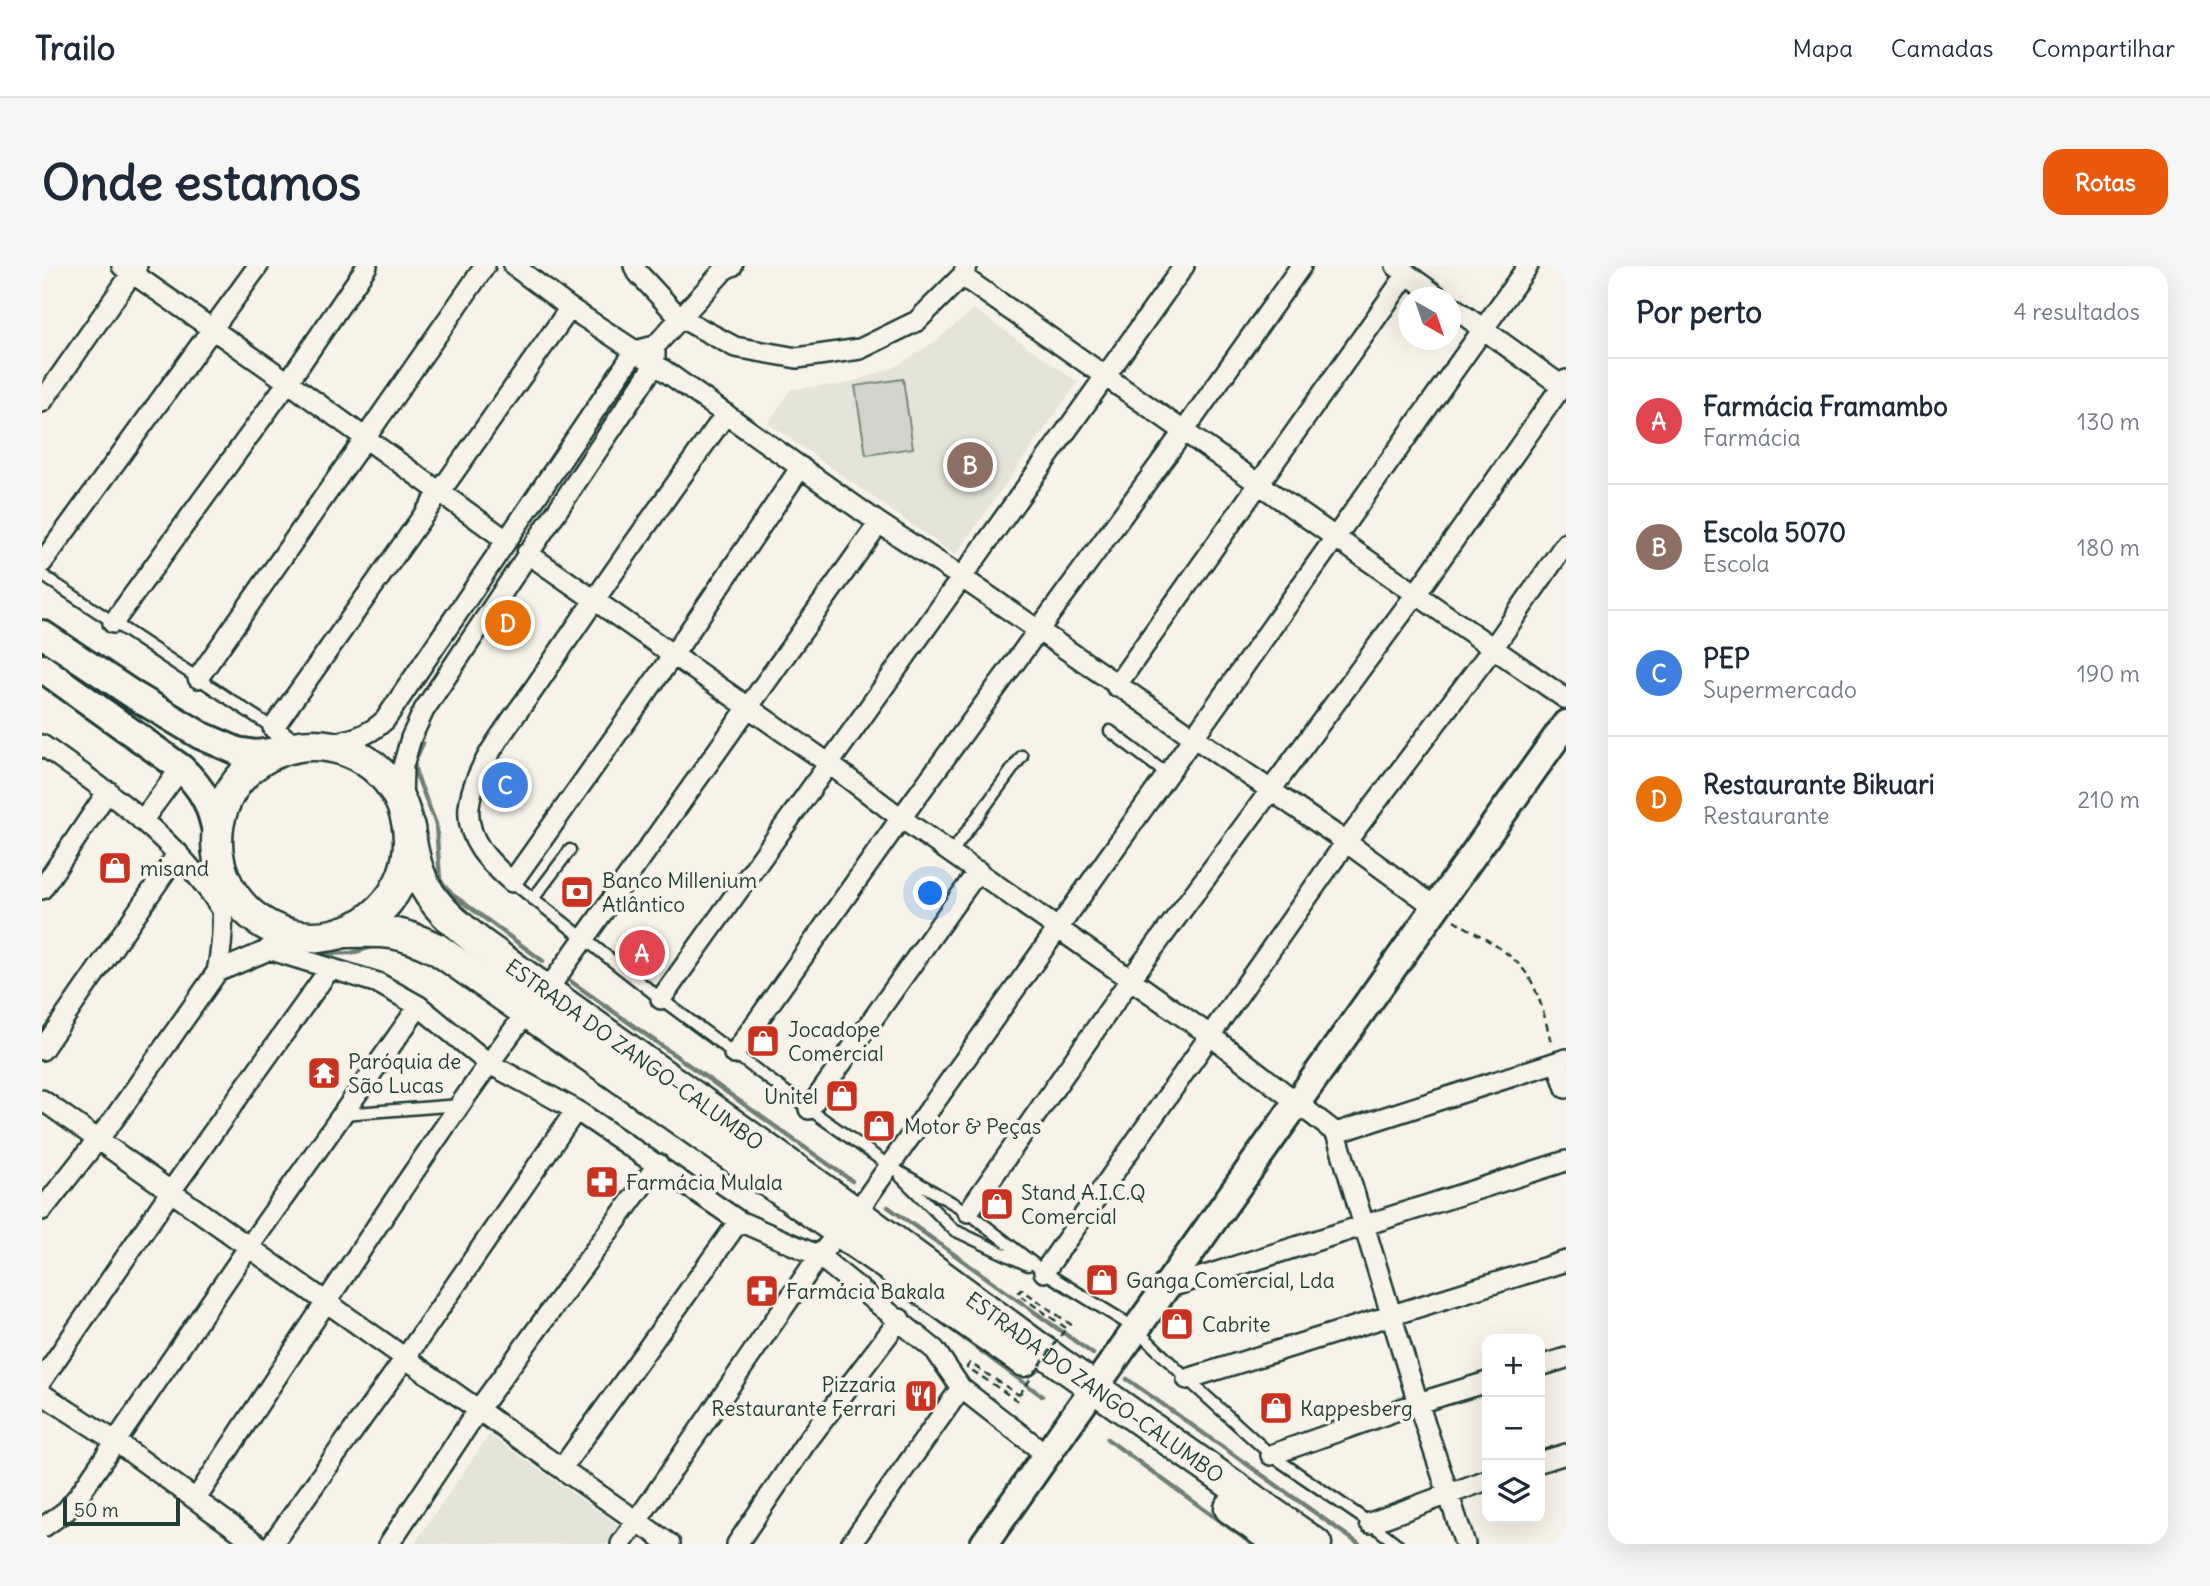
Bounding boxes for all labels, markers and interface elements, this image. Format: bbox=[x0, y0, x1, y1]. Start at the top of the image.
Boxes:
text: Trailo bbox=[35, 27, 115, 69]
text: Mapa bbox=[1792, 33, 1853, 63]
text: Camadas bbox=[1891, 33, 1994, 63]
text: Compartilhar bbox=[2032, 33, 2175, 63]
button: Rotas bbox=[2043, 149, 2168, 215]
text: Onde estamos bbox=[42, 152, 361, 213]
north arrow bbox=[1398, 287, 1461, 350]
text: Por perto bbox=[1636, 293, 1762, 331]
text: 4 resultados bbox=[2013, 297, 2140, 326]
text: Farmácia Framambo bbox=[1703, 390, 1948, 423]
text: A bbox=[1652, 407, 1666, 436]
text: 130 m bbox=[2077, 407, 2140, 436]
text: Farmácia bbox=[1703, 423, 1801, 452]
pin: B bbox=[947, 439, 993, 491]
text: Escola 5070 bbox=[1703, 516, 1846, 549]
text: B bbox=[1651, 533, 1667, 562]
text: 180 m bbox=[2077, 533, 2140, 562]
text: Escola bbox=[1703, 549, 1770, 578]
pin: D bbox=[485, 597, 531, 649]
text: PEP bbox=[1703, 642, 1750, 675]
text: C bbox=[1651, 659, 1667, 688]
text: 190 m bbox=[2077, 659, 2140, 688]
text: Supermercado bbox=[1703, 675, 1857, 704]
pin: C bbox=[482, 759, 528, 811]
text: Restaurante Bikuari bbox=[1703, 768, 1935, 801]
text: D bbox=[1651, 785, 1667, 814]
text: 210 m bbox=[2077, 785, 2140, 814]
text: Restaurante bbox=[1703, 801, 1829, 830]
shop icon: misand bbox=[96, 849, 134, 887]
place label: misand bbox=[140, 855, 209, 882]
place label: Banco Millenium Atlântico bbox=[602, 867, 757, 918]
bank icon: Banco Millenium Atlântico bbox=[558, 873, 596, 911]
your location bbox=[913, 876, 947, 910]
pin: A bbox=[619, 927, 665, 979]
street label: ESTRADA DO ZANGO-CALUMBO bbox=[502, 953, 768, 1157]
place label: Jocadope Comercial bbox=[788, 1016, 884, 1067]
shop icon: Jocadope Comercial bbox=[744, 1022, 782, 1060]
place label: Paróquia de São Lucas bbox=[348, 1048, 461, 1099]
temple icon: Paróquia de São Lucas bbox=[305, 1054, 343, 1092]
shop icon: Unitel bbox=[823, 1077, 861, 1115]
place label: Unitel bbox=[764, 1083, 818, 1110]
shop icon: Motor & Peças bbox=[860, 1107, 898, 1145]
place label: Motor & Peças bbox=[904, 1113, 1041, 1140]
pharmacy icon: Farmácia Mulala bbox=[583, 1163, 621, 1201]
place label: Farmácia Mulala bbox=[626, 1169, 783, 1196]
place label: Stand A.I.C.Q Comercial bbox=[1021, 1179, 1146, 1230]
shop icon: Stand A.I.C.Q Comercial bbox=[978, 1185, 1016, 1223]
shop icon: Ganga Comercial, Lda bbox=[1083, 1261, 1121, 1299]
place label: Ganga Comercial, Lda bbox=[1126, 1267, 1335, 1294]
pharmacy icon: Farmácia Bakala bbox=[743, 1272, 781, 1310]
place label: Farmácia Bakala bbox=[786, 1278, 945, 1305]
street label: ESTRADA DO ZANGO-CALUMBO bbox=[961, 1285, 1230, 1489]
shop icon: Cabrite bbox=[1158, 1305, 1196, 1343]
place label: Cabrite bbox=[1202, 1311, 1271, 1338]
map controls bbox=[1482, 1334, 1545, 1523]
button: + bbox=[1482, 1334, 1545, 1397]
place label: Pizzaria Restaurante Ferrari bbox=[711, 1371, 896, 1422]
restaurant icon: Pizzaria Restaurante Ferrari bbox=[902, 1377, 940, 1415]
shop icon: Kappesberg bbox=[1257, 1389, 1295, 1427]
place label: Kappesberg bbox=[1300, 1395, 1413, 1422]
button: − bbox=[1482, 1397, 1545, 1460]
button: layers bbox=[1482, 1460, 1545, 1523]
scale bar bbox=[63, 1495, 180, 1527]
text: 50 m bbox=[74, 1498, 119, 1522]

